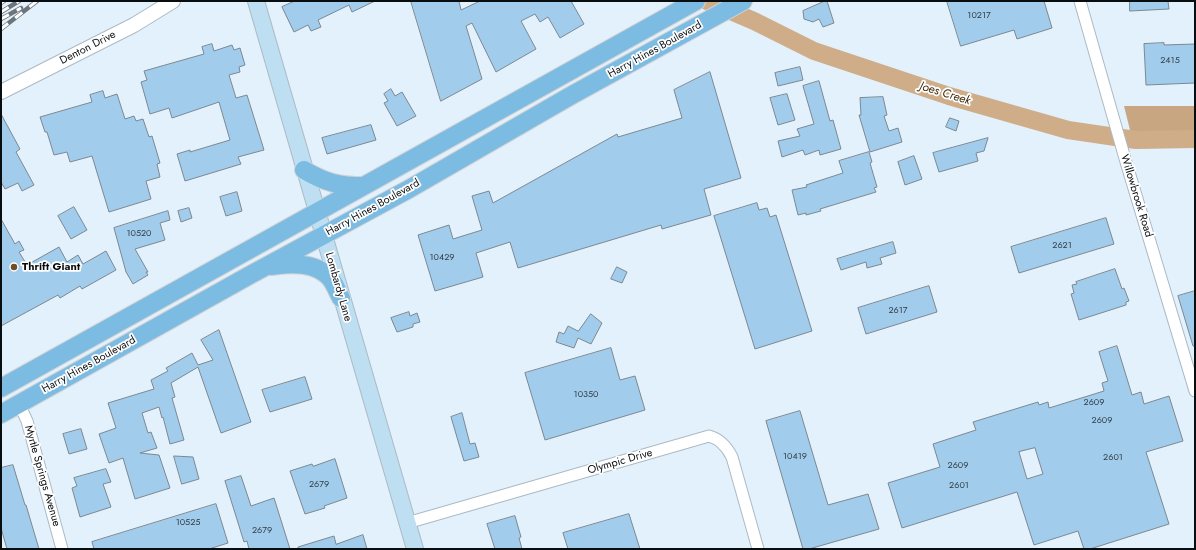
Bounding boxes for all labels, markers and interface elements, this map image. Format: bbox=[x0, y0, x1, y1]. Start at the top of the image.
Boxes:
house number: 10217 bbox=[967, 11, 991, 21]
street label: Harry Hines Boulevard bbox=[606, 19, 704, 81]
street label: Denton Drive bbox=[58, 28, 118, 68]
house number: 2415 bbox=[1160, 56, 1180, 66]
water label: Joes Creek bbox=[918, 79, 972, 109]
street label: Willowbrook Road bbox=[1117, 153, 1155, 239]
street label: Harry Hines Boulevard bbox=[324, 177, 422, 239]
house number: 10520 bbox=[126, 229, 152, 239]
house number: 2621 bbox=[1052, 241, 1072, 251]
street label: Lombardy Lane bbox=[322, 251, 354, 323]
house number: 10429 bbox=[429, 253, 455, 263]
place label: Thrift Giant bbox=[22, 260, 80, 274]
marker: Thrift Giant bbox=[9, 262, 19, 272]
house number: 2617 bbox=[888, 306, 908, 316]
street label: Harry Hines Boulevard bbox=[40, 334, 138, 396]
house number: 10350 bbox=[574, 390, 598, 400]
house number: 2609 bbox=[1084, 398, 1104, 408]
house number: 2609 bbox=[1092, 416, 1112, 426]
street label: Myrtle Springs Avenue bbox=[21, 424, 63, 528]
street label: Olympic Drive bbox=[586, 446, 654, 478]
house number: 10419 bbox=[783, 452, 807, 462]
house number: 2601 bbox=[1103, 453, 1123, 463]
house number: 2609 bbox=[948, 461, 968, 471]
house number: 2679 bbox=[309, 480, 329, 490]
house number: 2601 bbox=[949, 481, 969, 491]
house number: 10525 bbox=[176, 518, 200, 528]
house number: 2679 bbox=[252, 526, 272, 536]

